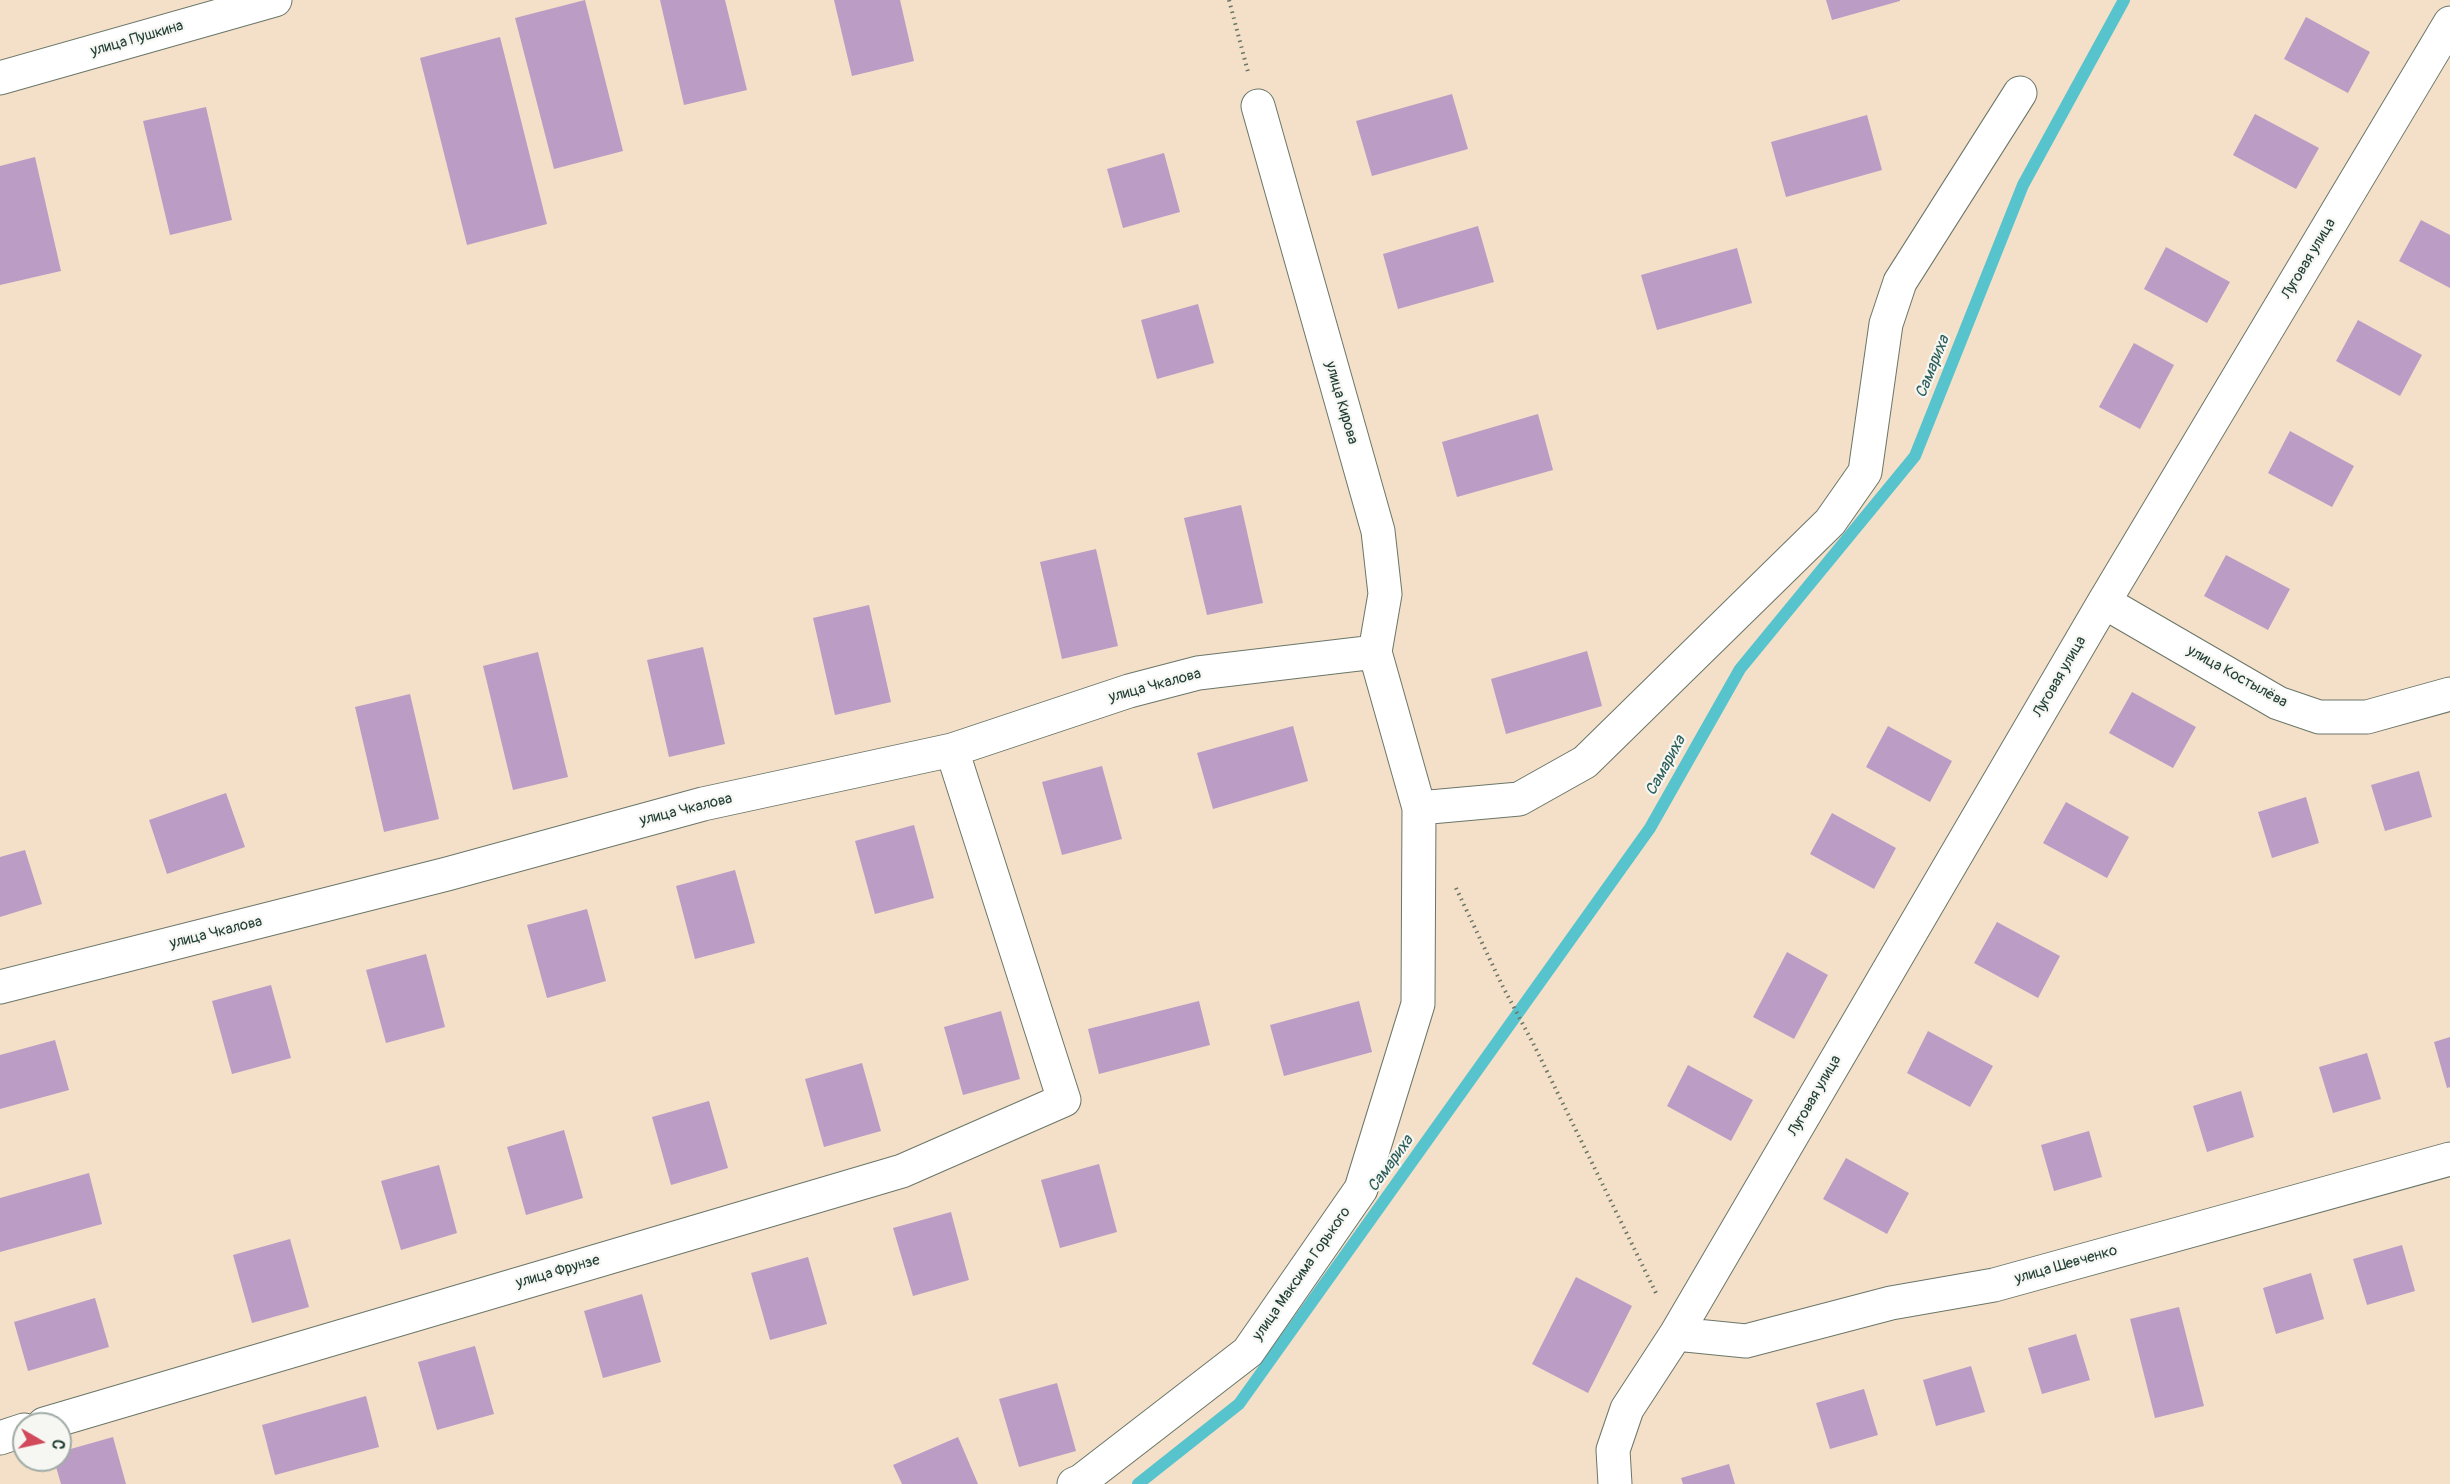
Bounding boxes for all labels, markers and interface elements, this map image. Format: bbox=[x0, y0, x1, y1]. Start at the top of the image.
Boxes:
street label: улица Пушкина bbox=[89, 17, 185, 61]
street label: Луговая улица bbox=[2278, 216, 2340, 302]
water label: Самариха bbox=[1912, 333, 1954, 401]
street label: улица Кирова bbox=[1321, 359, 1361, 447]
street label: Луговая улица bbox=[2030, 633, 2090, 721]
street label: улица Костылёва bbox=[2184, 642, 2290, 712]
street label: улица Чкалова bbox=[1107, 665, 1203, 707]
water label: Самариха bbox=[1642, 733, 1690, 799]
street label: улица Чкалова bbox=[638, 790, 734, 830]
street label: улица Чкалова bbox=[168, 913, 264, 953]
street label: Луговая улица bbox=[1785, 1052, 1845, 1140]
water label: Самариха bbox=[1364, 1132, 1418, 1196]
street label: улица Максима Горького bbox=[1249, 1204, 1355, 1344]
street label: улица Шевченко bbox=[2013, 1242, 2119, 1288]
street label: улица Фрунзе bbox=[514, 1251, 602, 1293]
north arrow bbox=[12, 1412, 72, 1472]
text: С bbox=[47, 1438, 68, 1451]

